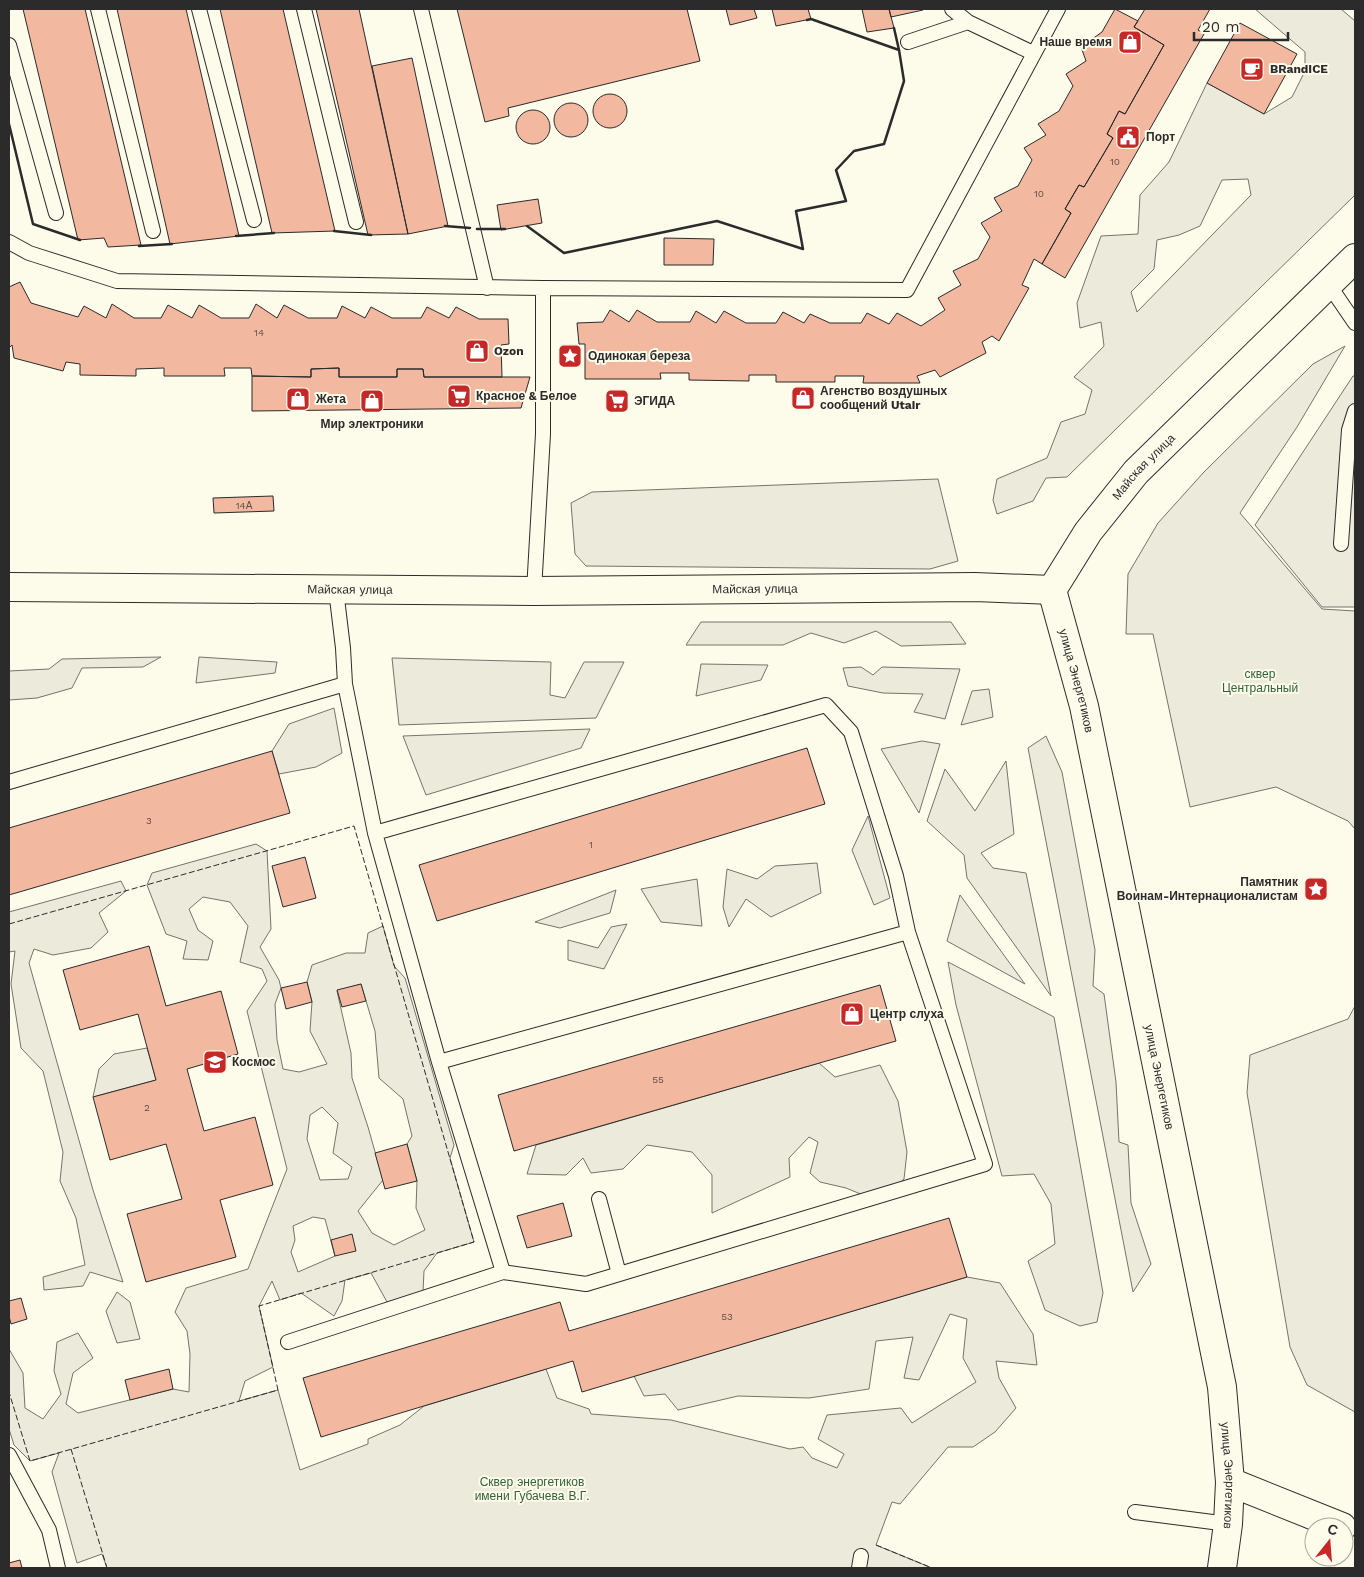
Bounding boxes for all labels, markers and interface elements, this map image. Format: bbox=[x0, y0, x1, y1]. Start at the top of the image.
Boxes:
scale bar bbox=[1194, 10, 1288, 42]
text: 20 m bbox=[1202, 18, 1240, 36]
shop icon: Наше время bbox=[1117, 29, 1143, 55]
place label: Наше время bbox=[1039, 35, 1112, 49]
cafe icon: BRandICE bbox=[1239, 56, 1265, 82]
place label: BRandICE bbox=[1270, 62, 1328, 76]
public building icon: Порт bbox=[1115, 124, 1141, 150]
place label: Порт bbox=[1146, 130, 1175, 144]
house number: 10 bbox=[1110, 156, 1120, 167]
house number: 10 bbox=[1034, 188, 1044, 199]
house number: 14 bbox=[254, 327, 264, 338]
shop icon: Ozon bbox=[464, 338, 490, 364]
place icon: Одинокая береза bbox=[557, 343, 583, 369]
place label: Ozon bbox=[494, 344, 524, 358]
place label: Одинокая береза bbox=[588, 349, 691, 363]
supermarket icon: Красное & Белое bbox=[446, 383, 472, 409]
place label: Агенство воздушных сообщений Utair bbox=[820, 384, 947, 412]
shop icon: Агенство воздушных сообщений Utair bbox=[790, 385, 816, 411]
shop icon: Жета bbox=[285, 386, 311, 412]
shop icon: Мир электроники bbox=[359, 388, 385, 414]
supermarket icon: ЭГИДА bbox=[604, 388, 630, 414]
place label: Красное & Белое bbox=[476, 389, 577, 403]
place label: Жета bbox=[315, 392, 346, 406]
place label: ЭГИДА bbox=[634, 394, 676, 408]
place label: Мир электроники bbox=[320, 417, 424, 431]
street label: Майская улица bbox=[1109, 431, 1178, 503]
house number: 14А bbox=[236, 500, 253, 511]
street label: Майская улица bbox=[307, 582, 393, 597]
street label: Майская улица bbox=[712, 582, 798, 596]
street label: улица Энергетиков bbox=[1056, 627, 1096, 734]
park label: сквер Центральный bbox=[1222, 667, 1298, 695]
house number: 3 bbox=[146, 815, 152, 826]
house number: 1 bbox=[589, 839, 593, 850]
place label: Памятник Воинам-Интернационалистам bbox=[1117, 875, 1299, 903]
place icon: Памятник Воинам-Интернационалистам bbox=[1303, 876, 1329, 902]
shop icon: Центр слуха bbox=[839, 1001, 865, 1027]
place label: Центр слуха bbox=[870, 1007, 944, 1021]
street label: улица Энергетиков bbox=[1142, 1023, 1177, 1131]
school or university icon: Космос bbox=[202, 1049, 228, 1075]
place label: Космос bbox=[232, 1055, 276, 1069]
house number: 55 bbox=[652, 1074, 664, 1085]
house number: 2 bbox=[144, 1102, 150, 1113]
house number: 53 bbox=[721, 1311, 733, 1322]
street label: улица Энергетиков bbox=[1218, 1422, 1237, 1530]
park label: Сквер энергетиков имени Губачева В.Г. bbox=[475, 1475, 589, 1503]
north arrow bbox=[1304, 1517, 1354, 1567]
text: С bbox=[1326, 1520, 1340, 1539]

